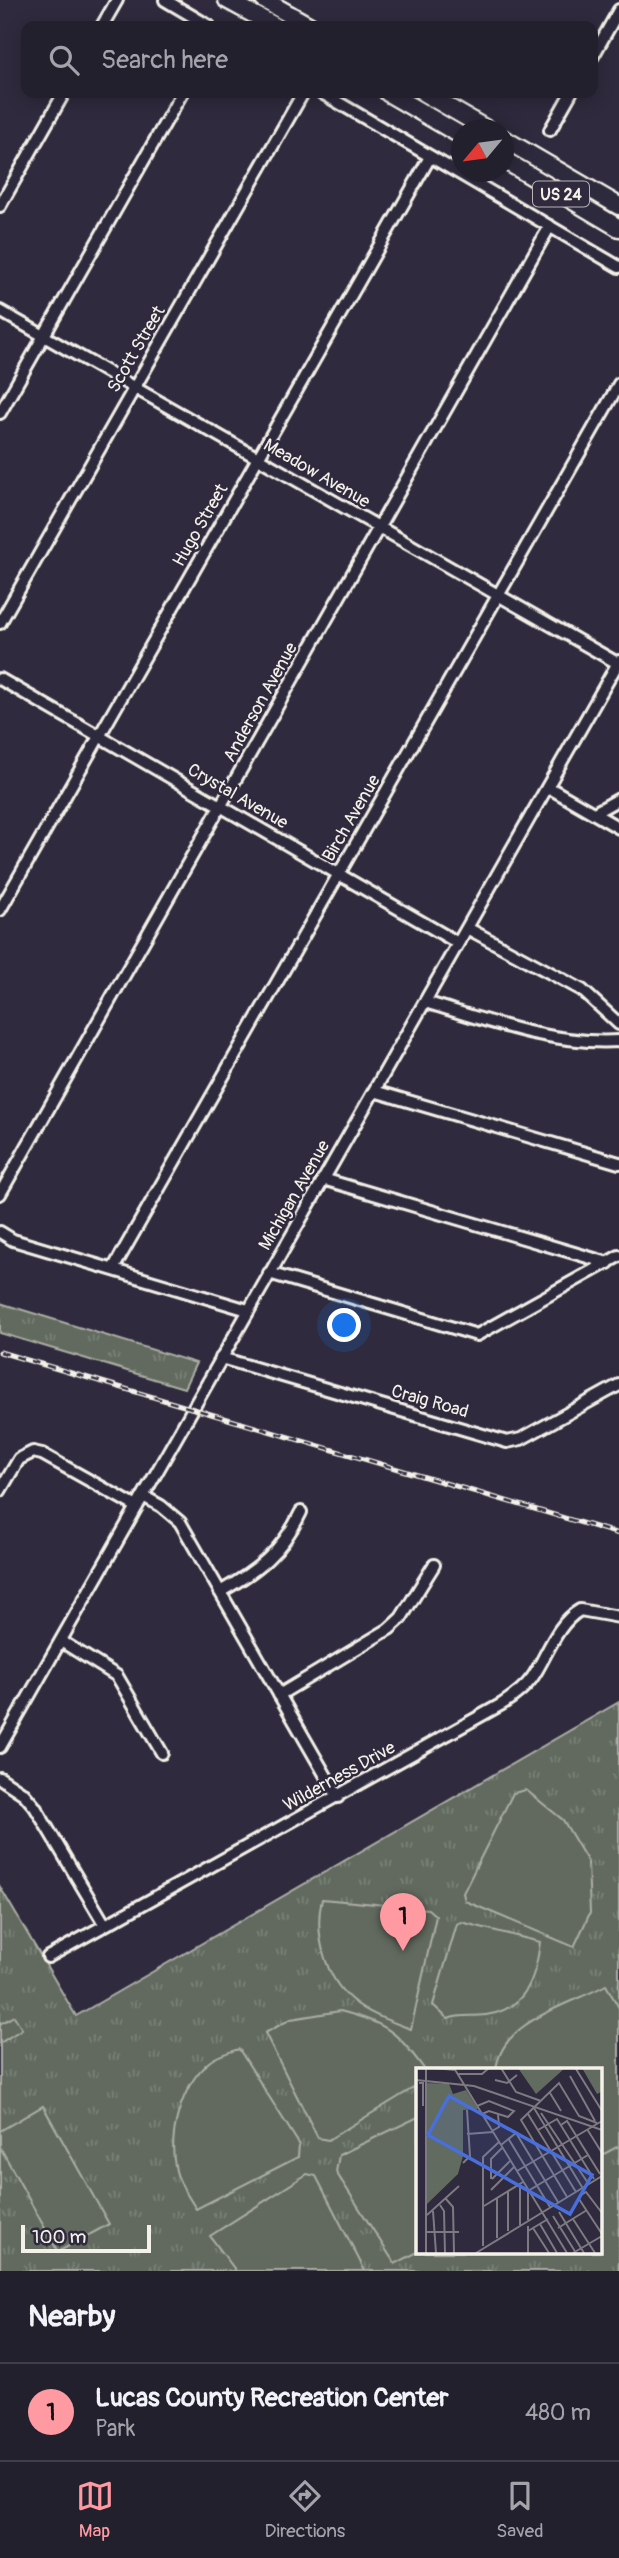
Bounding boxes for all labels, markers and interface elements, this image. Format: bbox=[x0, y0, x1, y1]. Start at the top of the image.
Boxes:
search box bbox=[21, 21, 598, 98]
icon: search bbox=[45, 41, 83, 79]
text: Search here bbox=[101, 44, 228, 76]
north arrow bbox=[451, 119, 514, 182]
road number: US 24 bbox=[533, 182, 589, 206]
street label: Scott Street bbox=[102, 301, 171, 397]
street label: Meadow Avenue bbox=[259, 434, 374, 513]
street label: Hugo Street bbox=[168, 479, 234, 571]
street label: Anderson Avenue bbox=[218, 638, 303, 766]
street label: Crystal Avenue bbox=[183, 758, 292, 835]
street label: Birch Avenue bbox=[317, 771, 386, 866]
street label: Michigan Avenue bbox=[254, 1136, 335, 1254]
your location bbox=[327, 1308, 361, 1342]
street label: Craig Road bbox=[389, 1379, 471, 1423]
street label: Wilderness Drive bbox=[279, 1736, 399, 1817]
pin: 1 bbox=[380, 1893, 426, 1951]
inset map bbox=[416, 2068, 602, 2254]
scale bar bbox=[21, 2222, 150, 2254]
text: 100 m bbox=[32, 2225, 86, 2249]
text: Nearby bbox=[28, 2298, 115, 2335]
text: Lucas County Recreation Center bbox=[95, 2382, 449, 2414]
text: 1 bbox=[47, 2398, 56, 2427]
text: 480 m bbox=[525, 2398, 591, 2427]
text: Park bbox=[95, 2414, 135, 2443]
tab: Map bbox=[76, 2477, 114, 2543]
tab: Directions bbox=[265, 2477, 345, 2543]
tab: Saved bbox=[496, 2477, 543, 2543]

